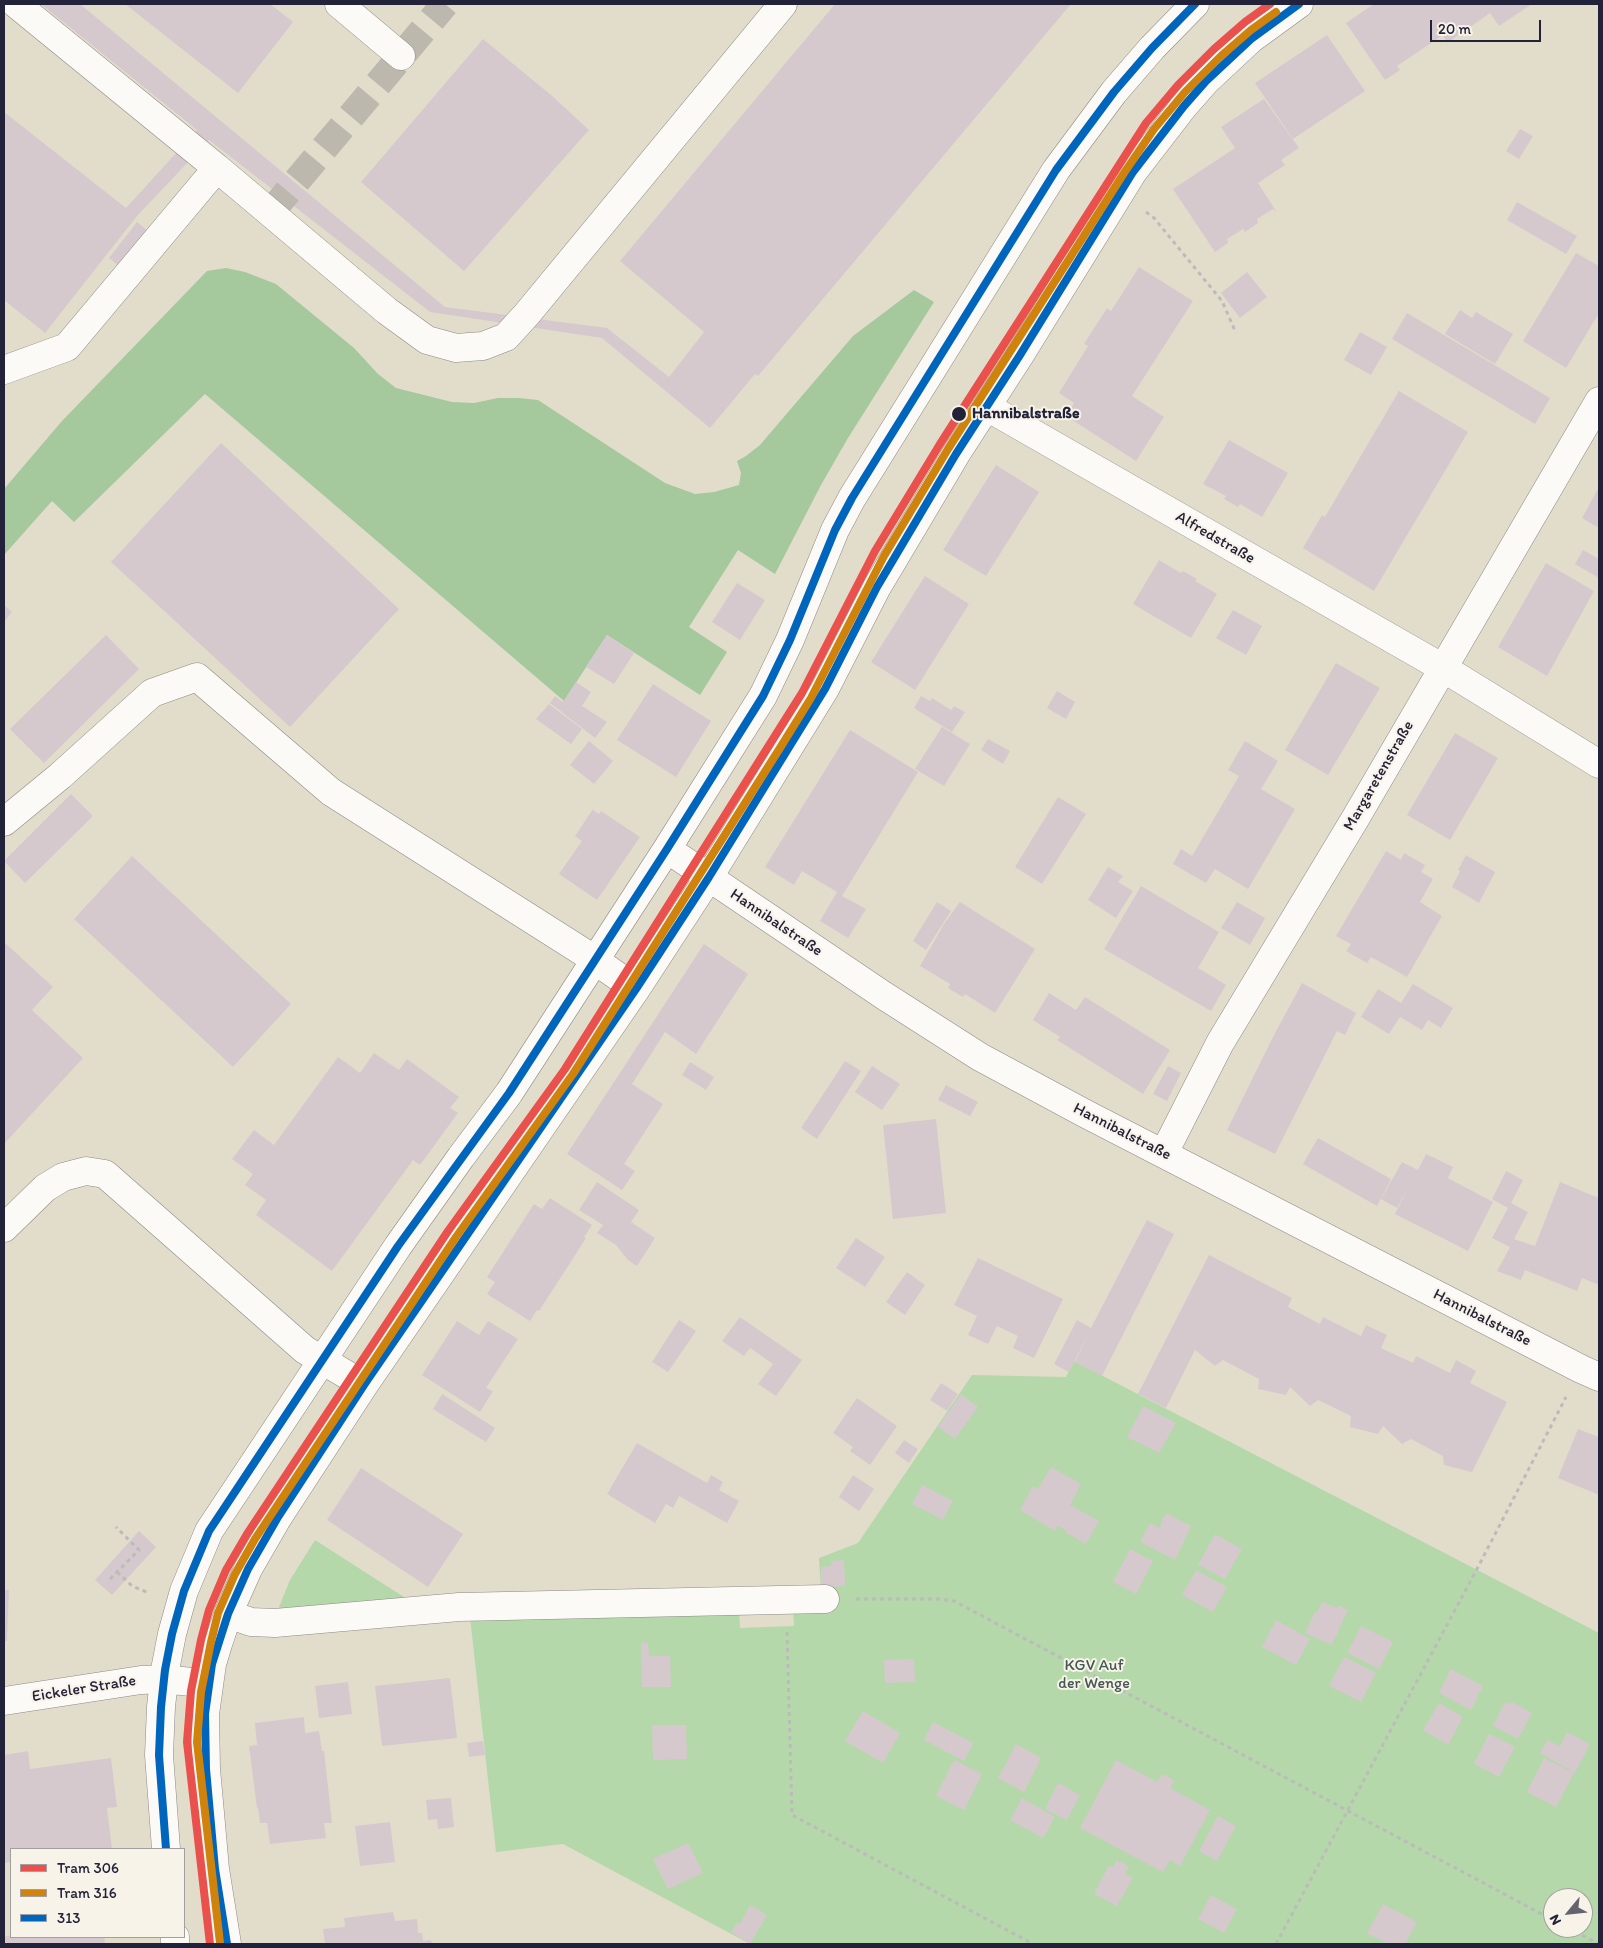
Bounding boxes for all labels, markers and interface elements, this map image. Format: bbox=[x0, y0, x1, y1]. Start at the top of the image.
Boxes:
scale bar bbox=[1433, 10, 1544, 42]
text: 20 m bbox=[1438, 20, 1471, 38]
place label: Hannibalstraße bbox=[972, 404, 1080, 424]
marker: Hannibalstraße bbox=[950, 405, 968, 423]
street label: Alfredstraße bbox=[1172, 508, 1258, 568]
street label: Margaretenstraße bbox=[1340, 717, 1418, 835]
street label: Hannibalstraße bbox=[726, 885, 826, 961]
street label: Hannibalstraße bbox=[1070, 1099, 1174, 1165]
street label: Hannibalstraße bbox=[1430, 1285, 1534, 1351]
park label: KGV Auf der Wenge bbox=[1058, 1656, 1130, 1694]
street label: Eickeler Straße bbox=[31, 1671, 137, 1707]
legend bbox=[10, 1848, 185, 1938]
text: Tram 306 bbox=[57, 1859, 119, 1877]
text: Tram 316 bbox=[57, 1884, 117, 1902]
north arrow bbox=[1543, 1888, 1593, 1938]
text: 313 bbox=[57, 1909, 80, 1927]
text: N bbox=[1545, 1912, 1565, 1928]

